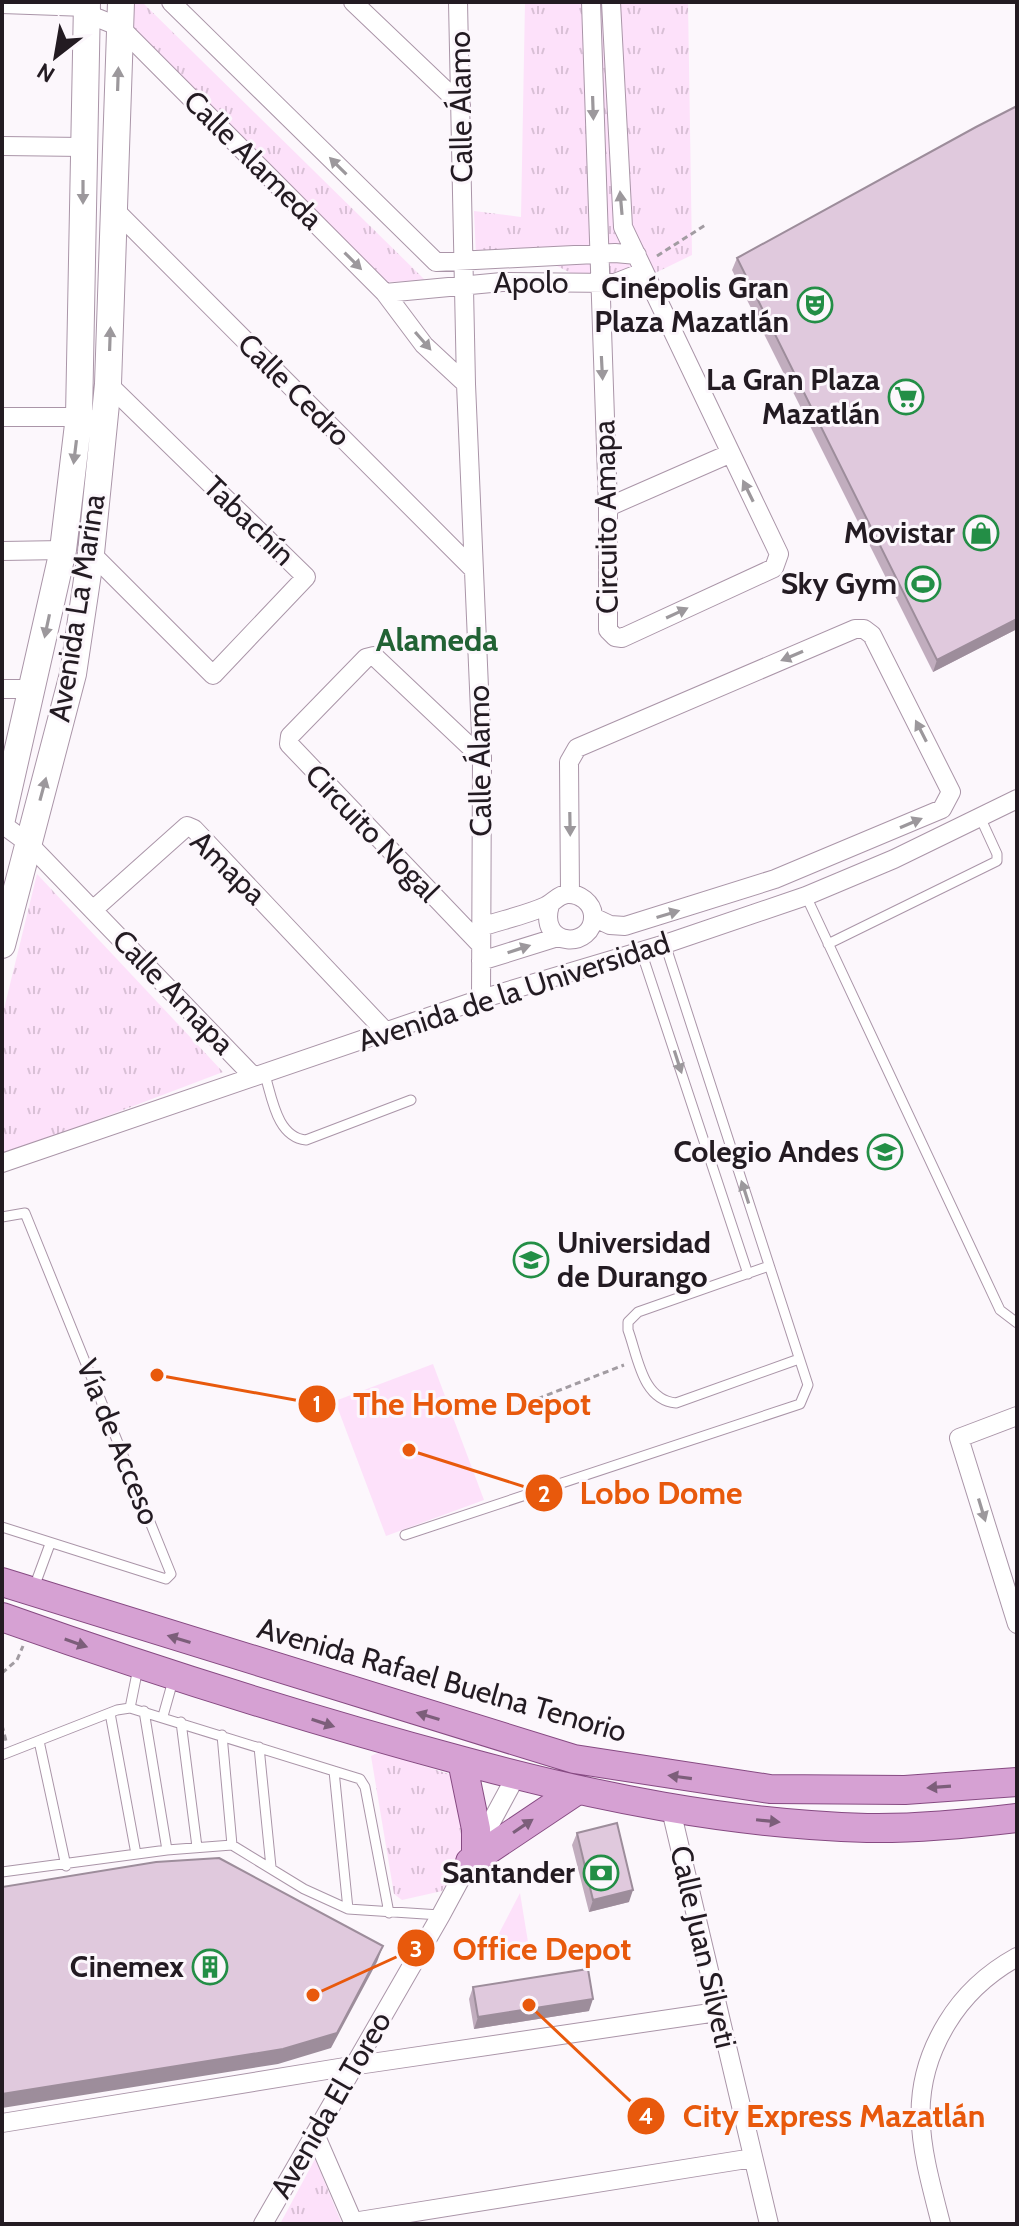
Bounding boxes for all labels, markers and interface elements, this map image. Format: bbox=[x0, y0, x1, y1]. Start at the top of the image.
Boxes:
north arrow bbox=[16, 16, 96, 96]
street label: Calle Álamo bbox=[441, 31, 480, 183]
text: N bbox=[32, 57, 60, 88]
one-way arrow bbox=[112, 66, 125, 91]
street label: Calle Alameda bbox=[176, 82, 331, 237]
one-way arrow bbox=[586, 96, 599, 121]
one-way arrow bbox=[329, 158, 348, 176]
one-way arrow bbox=[77, 180, 89, 205]
one-way arrow bbox=[614, 190, 627, 215]
one-way arrow bbox=[343, 251, 362, 269]
street label: Apolo bbox=[493, 264, 569, 301]
place label: Cinépolis Gran Plaza Mazatlán bbox=[594, 269, 789, 340]
theatre icon: Cinépolis Gran Plaza Mazatlán bbox=[796, 286, 834, 324]
street label: Calle Cedro bbox=[230, 325, 359, 454]
one-way arrow bbox=[103, 326, 116, 351]
one-way arrow bbox=[414, 331, 431, 351]
one-way arrow bbox=[596, 356, 609, 381]
place label: La Gran Plaza Mazatlán bbox=[706, 361, 880, 432]
supermarket icon: La Gran Plaza Mazatlán bbox=[887, 378, 925, 416]
street label: Circuito Amapa bbox=[585, 419, 626, 614]
one-way arrow bbox=[68, 440, 81, 465]
street label: Tabachín bbox=[196, 468, 303, 573]
one-way arrow bbox=[741, 479, 754, 502]
street label: Avenida La Marina bbox=[40, 491, 113, 724]
place label: Movistar bbox=[844, 514, 955, 551]
shop icon: Movistar bbox=[962, 514, 1000, 552]
place label: Sky Gym bbox=[781, 565, 897, 602]
sports icon: Sky Gym bbox=[904, 565, 942, 603]
one-way arrow bbox=[665, 606, 689, 620]
one-way arrow bbox=[40, 614, 53, 639]
district label: Alameda bbox=[376, 620, 498, 659]
one-way arrow bbox=[780, 649, 804, 662]
street label: Calle Álamo bbox=[460, 685, 499, 837]
one-way arrow bbox=[914, 720, 927, 743]
street label: Circuito Nogal bbox=[297, 756, 447, 909]
one-way arrow bbox=[37, 776, 49, 801]
one-way arrow bbox=[563, 812, 576, 837]
one-way arrow bbox=[899, 816, 923, 829]
street label: Amapa bbox=[183, 823, 274, 913]
one-way arrow bbox=[656, 908, 680, 920]
street label: Calle Amapa bbox=[105, 922, 242, 1062]
street label: Avenida de la Universidad bbox=[353, 924, 674, 1059]
one-way arrow bbox=[508, 942, 532, 955]
one-way arrow bbox=[673, 1050, 685, 1074]
place label: Colegio Andes bbox=[673, 1133, 859, 1170]
school or university icon: Colegio Andes bbox=[866, 1133, 904, 1171]
one-way arrow bbox=[738, 1179, 751, 1203]
place label: Universidad de Durango bbox=[557, 1224, 711, 1295]
school or university icon: Universidad de Durango bbox=[512, 1241, 550, 1279]
street label: Vía de Acceso bbox=[69, 1354, 168, 1530]
callout: The Home Depot bbox=[297, 1376, 607, 1432]
text: The Home Depot bbox=[353, 1384, 591, 1423]
text: 1 bbox=[313, 1389, 321, 1418]
callout: Lobo Dome bbox=[524, 1465, 759, 1521]
text: Lobo Dome bbox=[579, 1473, 743, 1512]
text: 2 bbox=[538, 1479, 550, 1508]
one-way arrow bbox=[976, 1499, 989, 1523]
street label: Avenida Rafael Buelna Tenorio bbox=[253, 1609, 631, 1750]
one-way arrow bbox=[167, 1633, 191, 1645]
one-way arrow bbox=[64, 1638, 88, 1650]
one-way arrow bbox=[416, 1709, 440, 1722]
one-way arrow bbox=[311, 1717, 335, 1729]
one-way arrow bbox=[667, 1771, 692, 1784]
one-way arrow bbox=[926, 1781, 951, 1794]
one-way arrow bbox=[755, 1814, 780, 1827]
one-way arrow bbox=[512, 1819, 533, 1834]
street label: Calle Juan Silveti bbox=[662, 1842, 745, 2052]
place label: Santander bbox=[442, 1854, 575, 1891]
bank icon: Santander bbox=[582, 1854, 620, 1892]
callout: Office Depot bbox=[396, 1920, 647, 1976]
text: Office Depot bbox=[453, 1929, 631, 1968]
text: 3 bbox=[410, 1934, 422, 1963]
place label: Cinemex bbox=[70, 1948, 184, 1985]
building icon: Cinemex bbox=[191, 1948, 229, 1986]
street label: Avenida El Toreo bbox=[262, 2005, 399, 2205]
callout: City Express Mazatlán bbox=[626, 2088, 1001, 2144]
text: City Express Mazatlán bbox=[683, 2096, 985, 2135]
text: 4 bbox=[639, 2101, 653, 2130]

